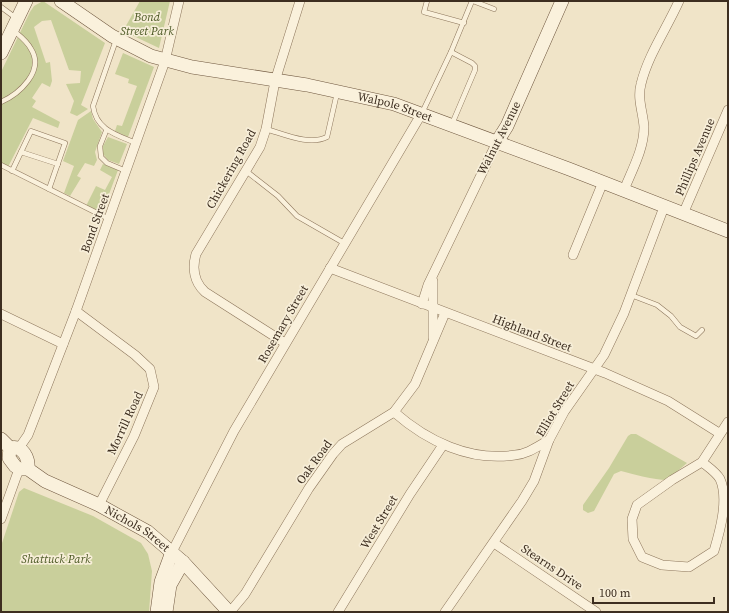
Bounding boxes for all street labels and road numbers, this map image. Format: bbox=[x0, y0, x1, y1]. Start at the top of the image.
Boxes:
street label: Walpole Street bbox=[356, 88, 434, 125]
street label: Walnut Avenue bbox=[474, 98, 524, 178]
street label: Phillips Avenue bbox=[671, 116, 719, 198]
street label: Chickering Road bbox=[203, 126, 260, 212]
street label: Bond Street bbox=[77, 191, 113, 255]
street label: Rosemary Street bbox=[254, 282, 312, 366]
street label: Highland Street bbox=[490, 311, 574, 356]
street label: Elliot Street bbox=[532, 378, 578, 440]
street label: Morrill Road bbox=[103, 389, 147, 457]
street label: Oak Road bbox=[292, 436, 336, 487]
street label: West Street bbox=[357, 492, 401, 552]
street label: Nichols Street bbox=[102, 502, 173, 555]
street label: Stearns Drive bbox=[518, 540, 586, 594]

